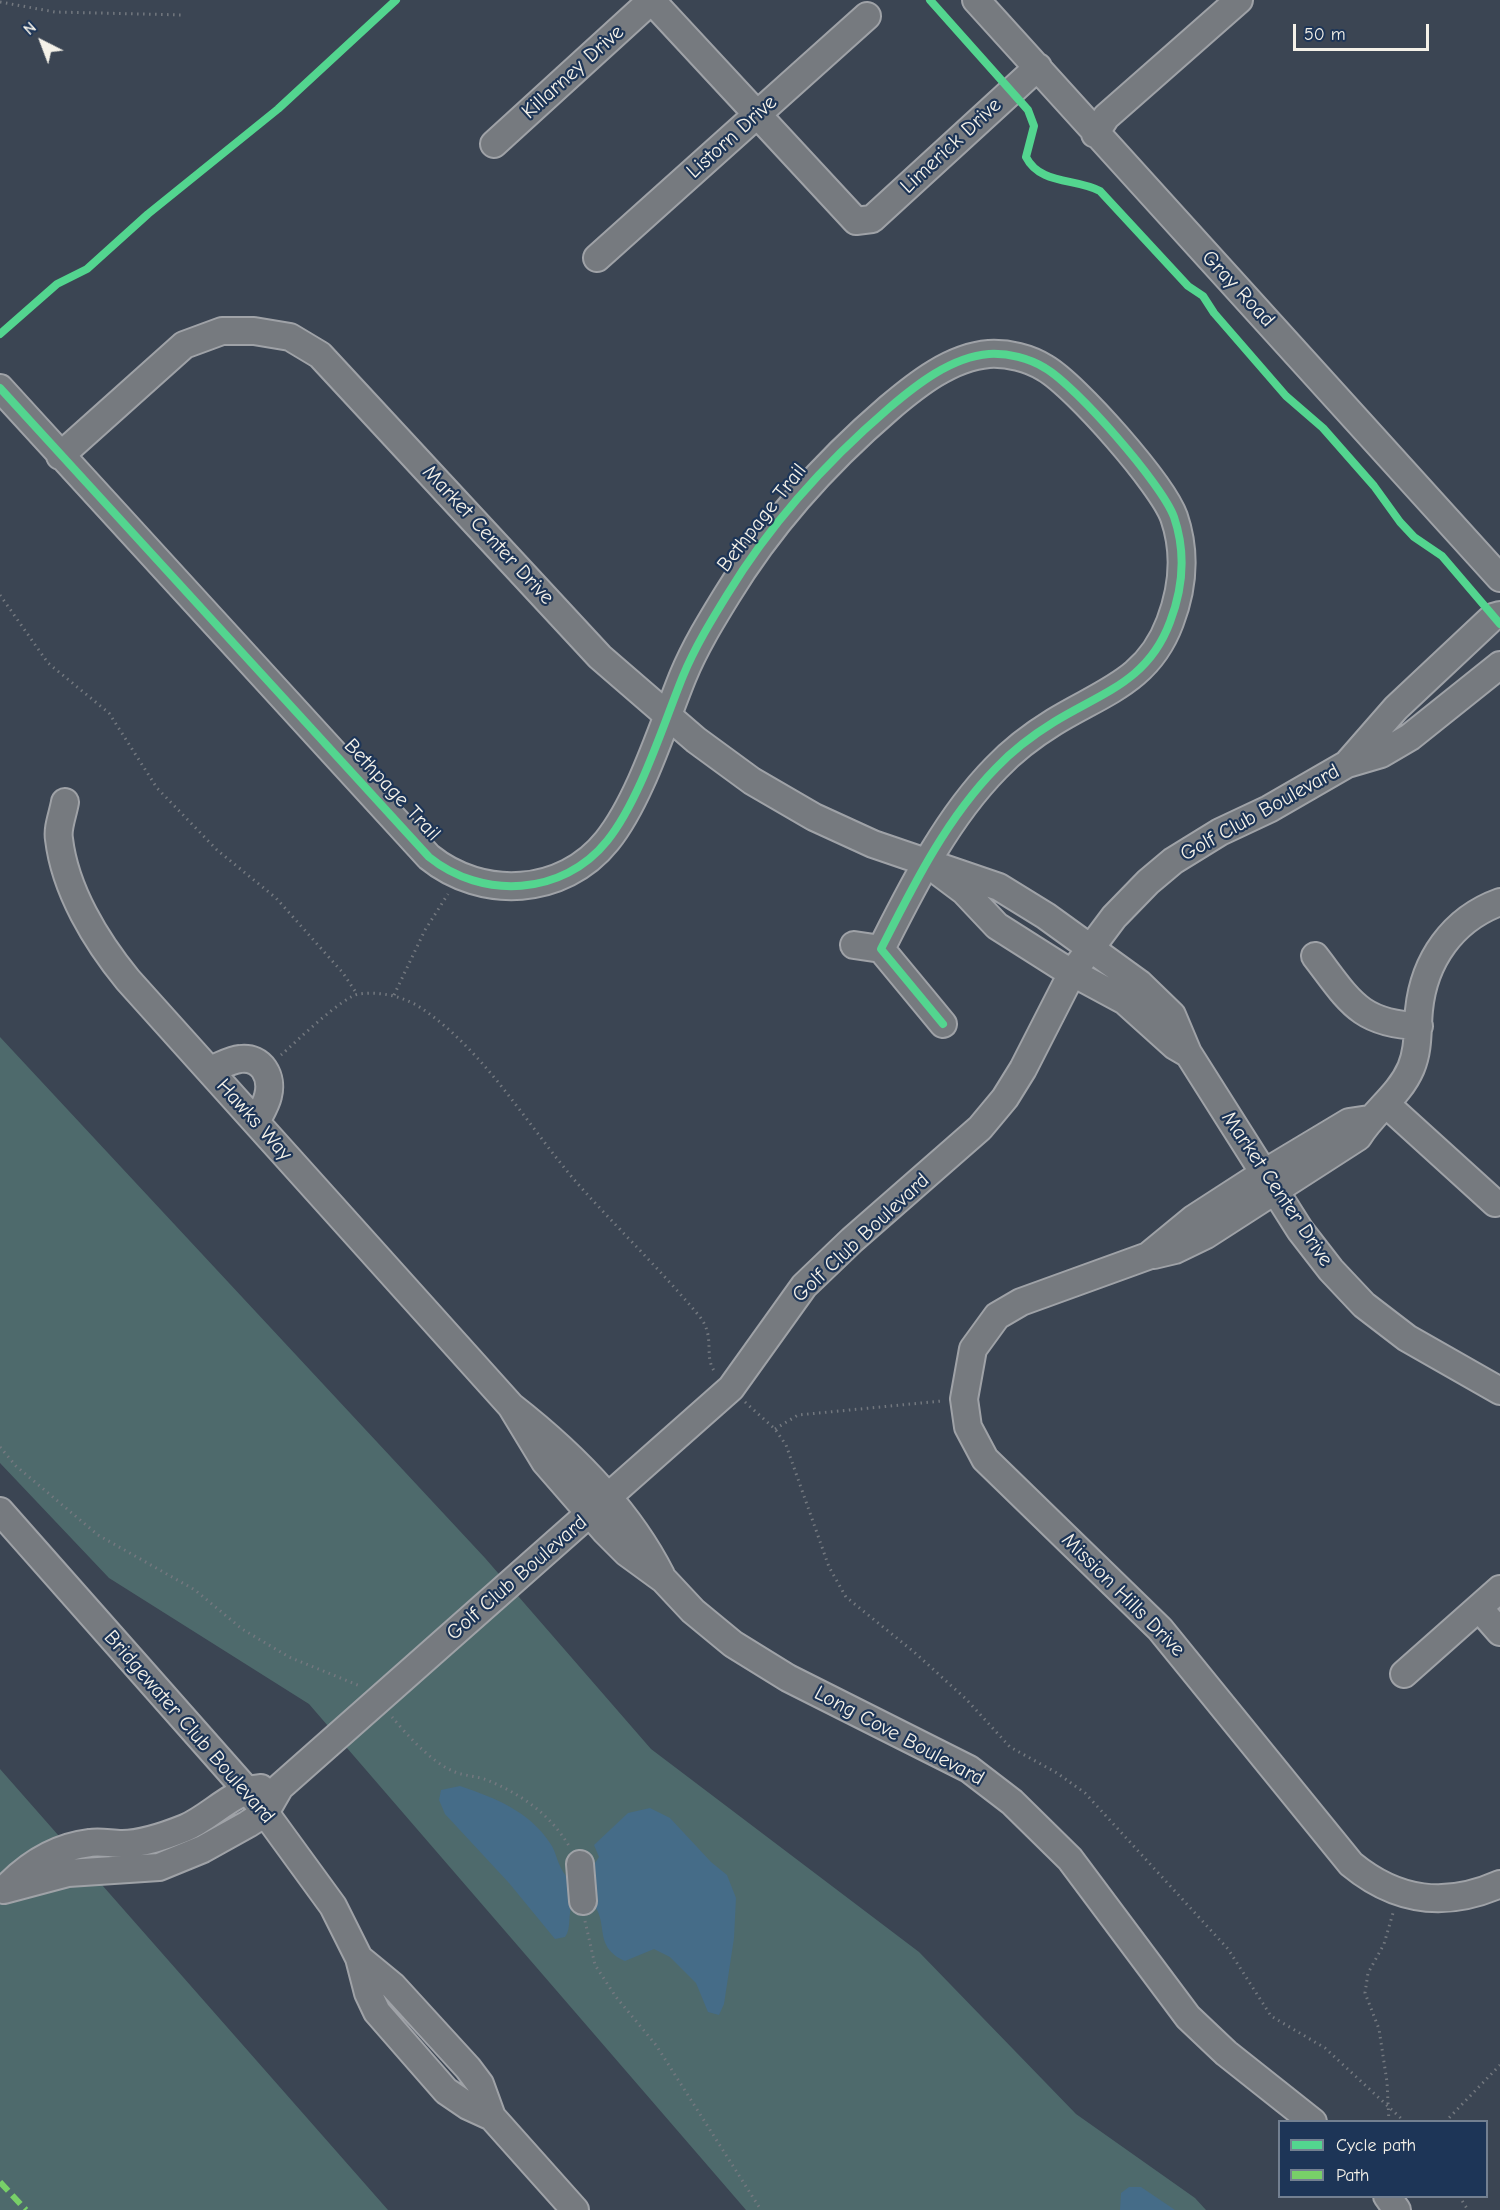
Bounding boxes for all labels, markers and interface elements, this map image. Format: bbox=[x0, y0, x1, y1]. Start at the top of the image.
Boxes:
north arrow bbox=[12, 12, 72, 72]
scale bar bbox=[1296, 12, 1432, 50]
text: N bbox=[20, 18, 40, 39]
street label: Killarney Drive bbox=[517, 20, 629, 124]
text: 50 m bbox=[1304, 24, 1346, 45]
street label: Listorn Drive bbox=[682, 90, 782, 184]
street label: Limerick Drive bbox=[895, 93, 1007, 199]
street label: Gray Road bbox=[1196, 245, 1280, 333]
street label: Bethpage Trail bbox=[712, 459, 812, 577]
street label: Market Center Drive bbox=[417, 460, 559, 610]
street label: Bethpage Trail bbox=[338, 734, 446, 846]
street label: Golf Club Boulevard bbox=[1176, 759, 1344, 867]
street label: Hawks Way bbox=[211, 1074, 297, 1166]
street label: Market Center Drive bbox=[1216, 1107, 1338, 1271]
street label: Golf Club Boulevard bbox=[787, 1168, 935, 1308]
street label: Golf Club Boulevard bbox=[442, 1510, 592, 1646]
street label: Mission Hills Drive bbox=[1056, 1528, 1190, 1662]
street label: Bridgewater Club Boulevard bbox=[98, 1625, 280, 1829]
street label: Long Cove Boulevard bbox=[810, 1681, 988, 1791]
legend bbox=[1278, 2120, 1488, 2198]
text: Cycle path bbox=[1336, 2135, 1416, 2156]
text: Path bbox=[1336, 2165, 1369, 2186]

